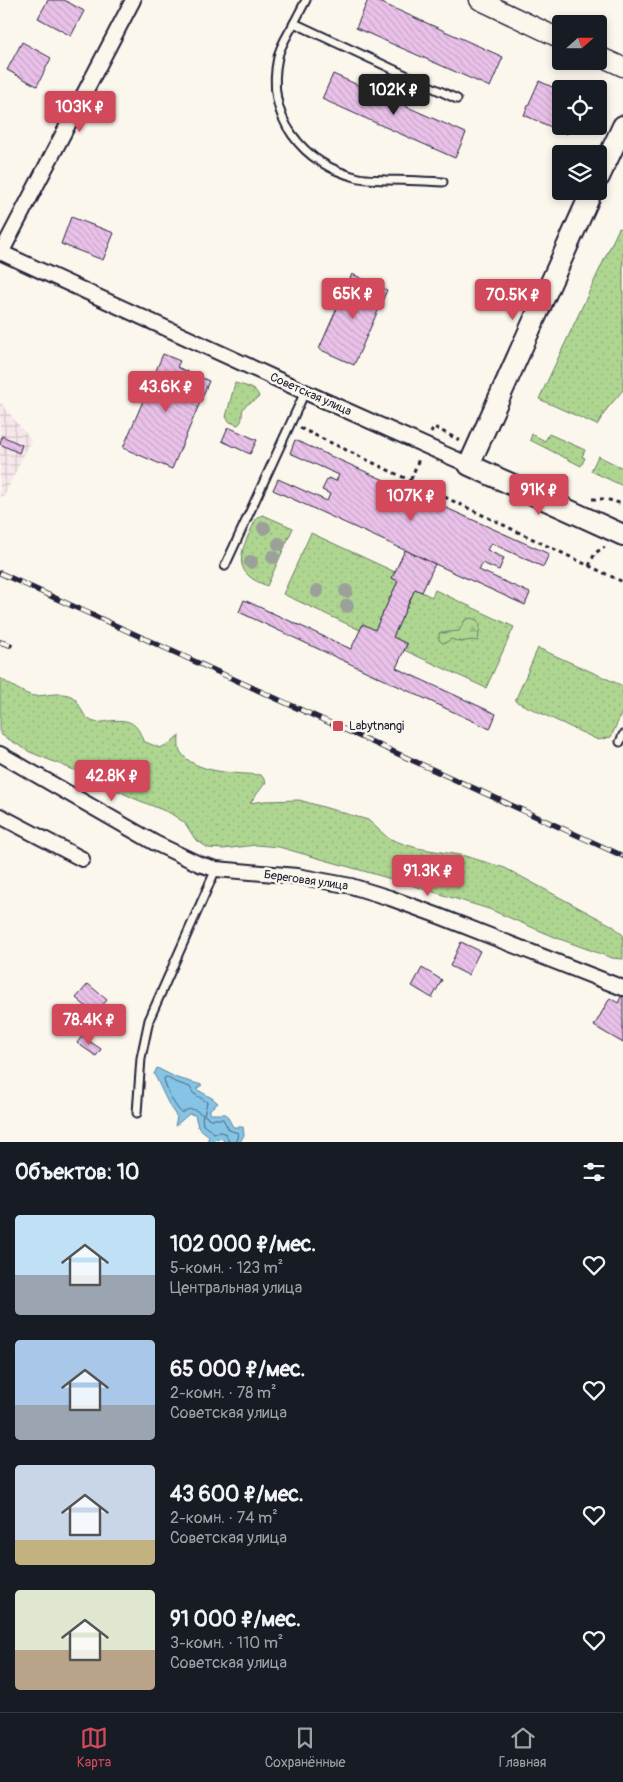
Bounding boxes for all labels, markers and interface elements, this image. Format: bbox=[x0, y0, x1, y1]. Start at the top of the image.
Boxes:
north arrow bbox=[552, 15, 608, 70]
map controls bbox=[552, 15, 607, 200]
pin: 102K ₽ bbox=[353, 74, 435, 116]
text: 102K ₽ bbox=[370, 80, 418, 100]
button: locate bbox=[552, 80, 607, 135]
pin: 103K ₽ bbox=[39, 90, 121, 133]
text: 103K ₽ bbox=[56, 97, 104, 117]
button: layers bbox=[552, 145, 607, 200]
pin: 65K ₽ bbox=[318, 278, 388, 320]
pin: 70.5K ₽ bbox=[467, 278, 559, 321]
text: 65K ₽ bbox=[333, 284, 373, 304]
text: 70.5K ₽ bbox=[486, 285, 540, 305]
pin: 43.6K ₽ bbox=[120, 370, 212, 413]
street label: Советская улица bbox=[268, 370, 354, 419]
text: 43.6K ₽ bbox=[139, 377, 193, 397]
pin: 91K ₽ bbox=[504, 474, 574, 516]
pin: 107K ₽ bbox=[370, 480, 452, 522]
text: 91K ₽ bbox=[520, 480, 558, 500]
text: 107K ₽ bbox=[387, 486, 435, 506]
marker: Labytnangi bbox=[331, 719, 345, 733]
place label: Labytnangi bbox=[349, 719, 404, 734]
pin: 42.8K ₽ bbox=[66, 760, 158, 802]
text: 42.8K ₽ bbox=[86, 766, 138, 786]
pin: 91.3K ₽ bbox=[382, 854, 474, 897]
text: 91.3K ₽ bbox=[403, 861, 453, 881]
street label: Береговая улица bbox=[263, 867, 349, 894]
pin: 78.4K ₽ bbox=[43, 1004, 135, 1046]
text: 78.4K ₽ bbox=[63, 1010, 115, 1030]
icon: filters bbox=[580, 1158, 608, 1186]
text: Объектов: 10 bbox=[15, 1159, 139, 1186]
text: 102 000 ₽/мес. bbox=[170, 1231, 316, 1258]
icon: home bbox=[55, 1235, 115, 1295]
icon: heart bbox=[580, 1251, 608, 1279]
text: 5-комн. · 123 m² bbox=[170, 1258, 283, 1278]
text: Центральная улица bbox=[170, 1278, 302, 1298]
text: 65 000 ₽/мес. bbox=[170, 1356, 305, 1383]
icon: home bbox=[55, 1360, 115, 1420]
icon: heart bbox=[580, 1376, 608, 1404]
text: 2-комн. · 78 m² bbox=[170, 1383, 276, 1403]
text: Советская улица bbox=[170, 1403, 287, 1423]
text: 43 600 ₽/мес. bbox=[170, 1481, 304, 1508]
icon: home bbox=[55, 1485, 115, 1545]
icon: heart bbox=[580, 1501, 608, 1529]
text: 2-комн. · 74 m² bbox=[170, 1508, 278, 1528]
text: Советская улица bbox=[170, 1528, 287, 1548]
text: 91 000 ₽/мес. bbox=[170, 1606, 301, 1633]
icon: home bbox=[55, 1610, 115, 1670]
icon: heart bbox=[580, 1626, 608, 1654]
text: 3-комн. · 110 m² bbox=[170, 1633, 283, 1653]
text: Советская улица bbox=[170, 1653, 287, 1673]
tab: Карта bbox=[77, 1724, 111, 1771]
tab: Сохранённые bbox=[265, 1724, 345, 1771]
tab: Главная bbox=[499, 1724, 546, 1771]

